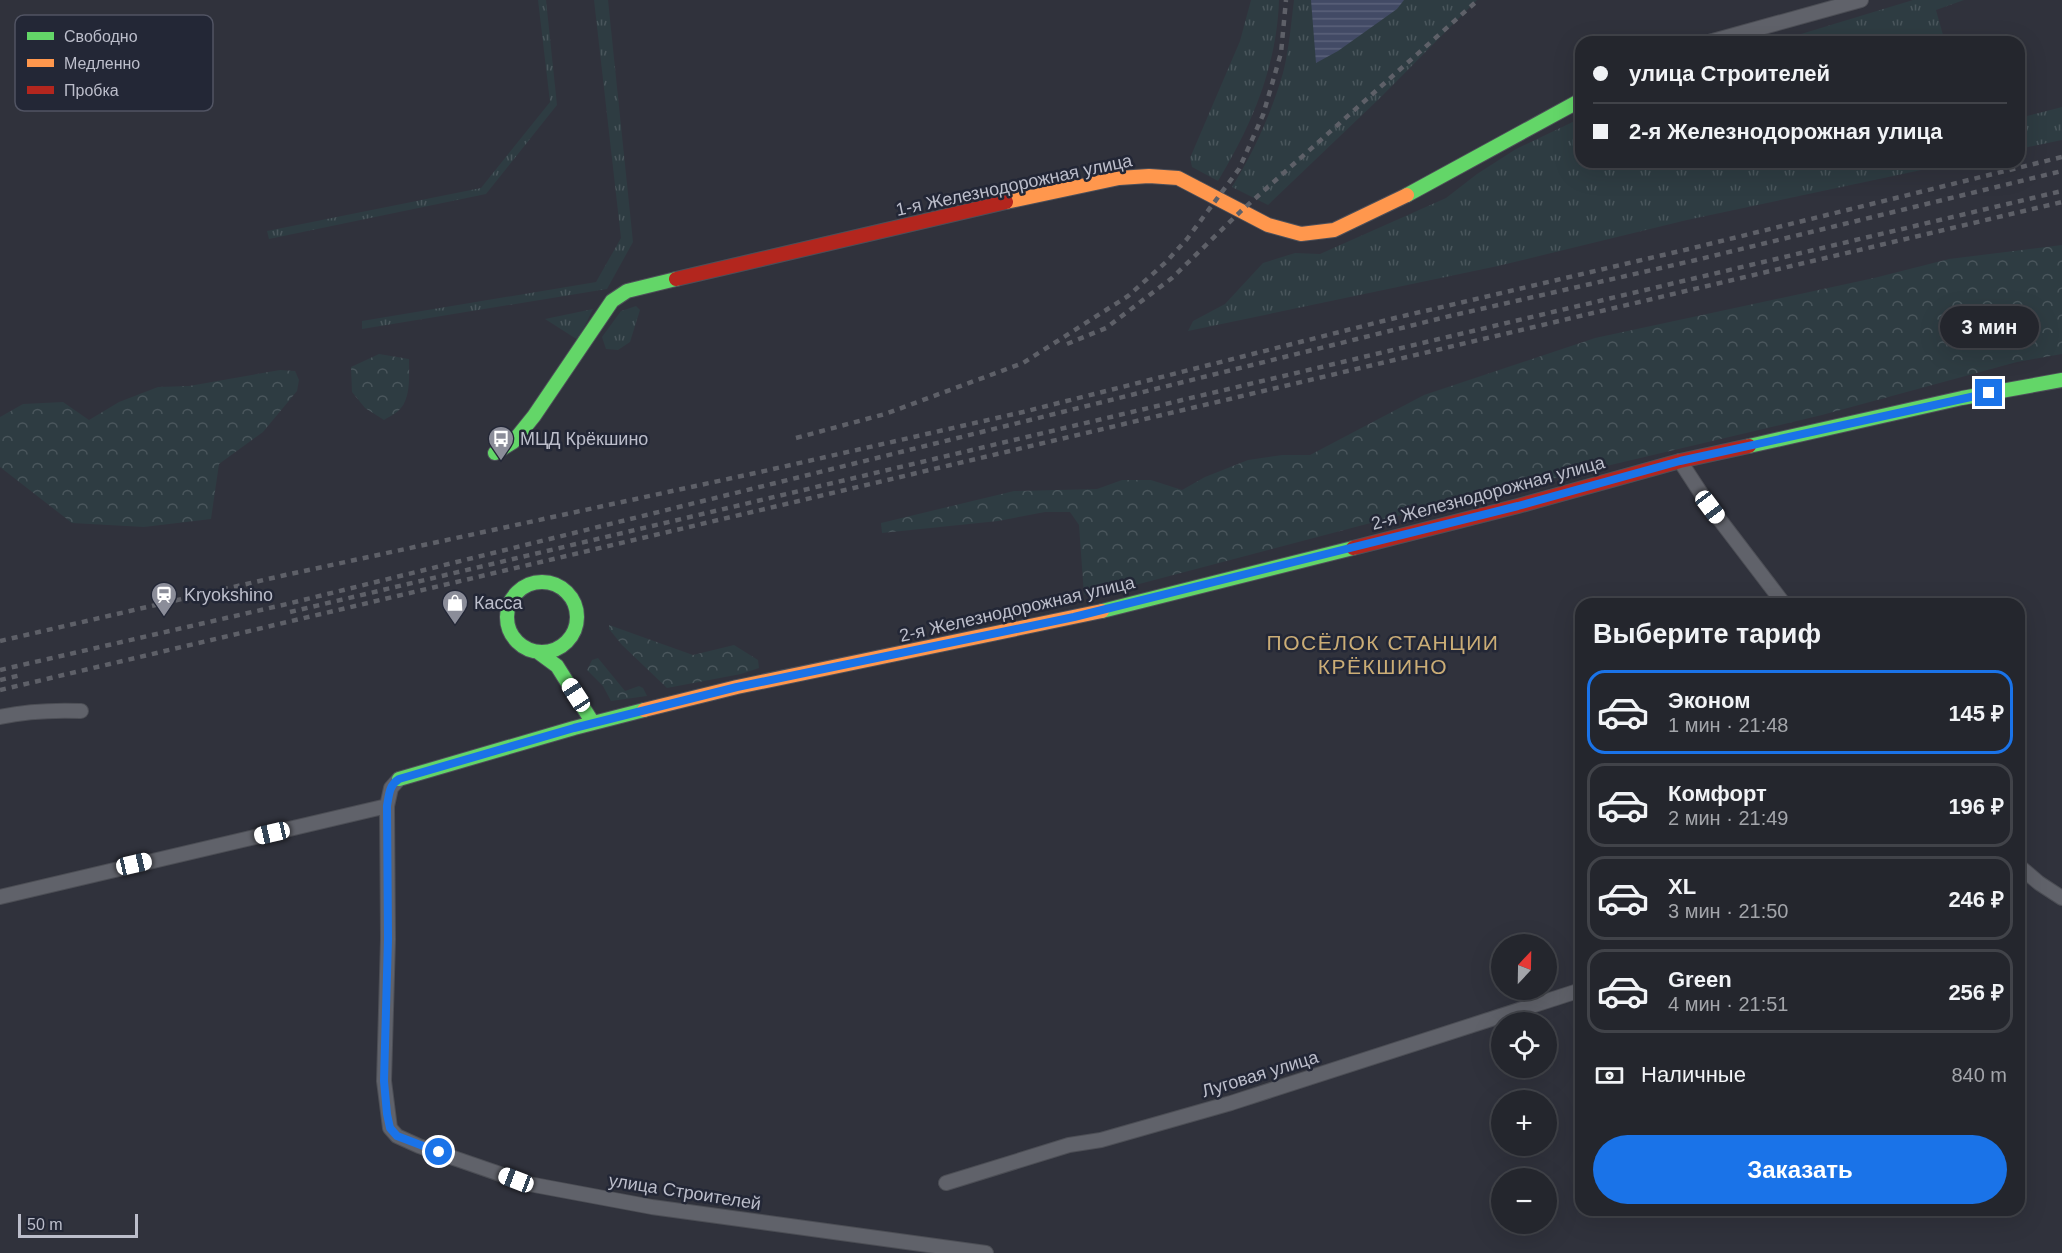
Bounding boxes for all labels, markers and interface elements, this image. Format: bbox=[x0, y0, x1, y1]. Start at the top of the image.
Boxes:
legend bbox=[15, 15, 213, 111]
text: Свободно bbox=[64, 28, 138, 45]
text: Медленно bbox=[64, 55, 140, 72]
text: улица Строителей bbox=[1629, 61, 1830, 86]
text: Пробка bbox=[64, 82, 119, 99]
text: 2-я Железнодорожная улица bbox=[1629, 119, 1942, 144]
street label: 1-я Железнодорожная улица bbox=[894, 150, 1135, 220]
callout: 3 мин bbox=[1940, 306, 2038, 348]
text: 3 мин bbox=[1962, 316, 2017, 338]
route end bbox=[1975, 379, 2002, 406]
bus stop icon: МЦД Крёкшино bbox=[486, 424, 516, 462]
place label: МЦД Крёкшино bbox=[520, 429, 648, 449]
street label: 2-я Железнодорожная улица bbox=[1369, 452, 1608, 534]
car bbox=[1692, 487, 1728, 527]
street label: 2-я Железнодорожная улица bbox=[897, 572, 1138, 646]
station icon: Kryokshino bbox=[149, 580, 179, 618]
place label: Kryokshino bbox=[184, 585, 273, 605]
shop icon: Касса bbox=[440, 588, 470, 626]
place label: Касса bbox=[474, 593, 523, 613]
text: Выберите тариф bbox=[1593, 619, 1821, 649]
district label: ПОСЁЛОК СТАНЦИИ КРЁКШИНО bbox=[1267, 631, 1499, 678]
car bbox=[559, 675, 593, 715]
icon: car bbox=[1596, 685, 1650, 739]
text: Эконом bbox=[1668, 688, 1751, 713]
text: 145 ₽ bbox=[1948, 701, 2004, 726]
text: 1 мин · 21:48 bbox=[1668, 714, 1788, 736]
icon: car bbox=[1596, 778, 1650, 832]
text: Комфорт bbox=[1668, 781, 1767, 806]
text: 196 ₽ bbox=[1948, 794, 2004, 819]
text: 2 мин · 21:49 bbox=[1668, 807, 1788, 829]
car bbox=[252, 820, 292, 846]
car bbox=[114, 851, 154, 877]
icon: car bbox=[1596, 871, 1650, 925]
text: XL bbox=[1668, 874, 1696, 899]
text: 246 ₽ bbox=[1948, 887, 2004, 912]
text: 3 мин · 21:50 bbox=[1668, 900, 1788, 922]
north arrow bbox=[1491, 934, 1557, 1000]
map controls bbox=[1491, 934, 1557, 1234]
icon: car bbox=[1596, 964, 1650, 1018]
text: Green bbox=[1668, 967, 1732, 992]
text: 256 ₽ bbox=[1948, 980, 2004, 1005]
text: 4 мин · 21:51 bbox=[1668, 993, 1788, 1015]
button: locate bbox=[1491, 1012, 1557, 1078]
street label: Луговая улица bbox=[1199, 1046, 1322, 1101]
icon: cash bbox=[1593, 1059, 1626, 1092]
text: Наличные bbox=[1641, 1062, 1746, 1087]
text: 840 m bbox=[1951, 1064, 2007, 1086]
button: + bbox=[1491, 1090, 1557, 1156]
button: Заказать bbox=[1593, 1135, 2007, 1204]
route start bbox=[425, 1138, 452, 1165]
car bbox=[496, 1165, 536, 1195]
button: − bbox=[1491, 1168, 1557, 1234]
street label: улица Строителей bbox=[607, 1170, 763, 1214]
scale bar bbox=[18, 1211, 138, 1238]
text: 50 m bbox=[27, 1216, 63, 1233]

